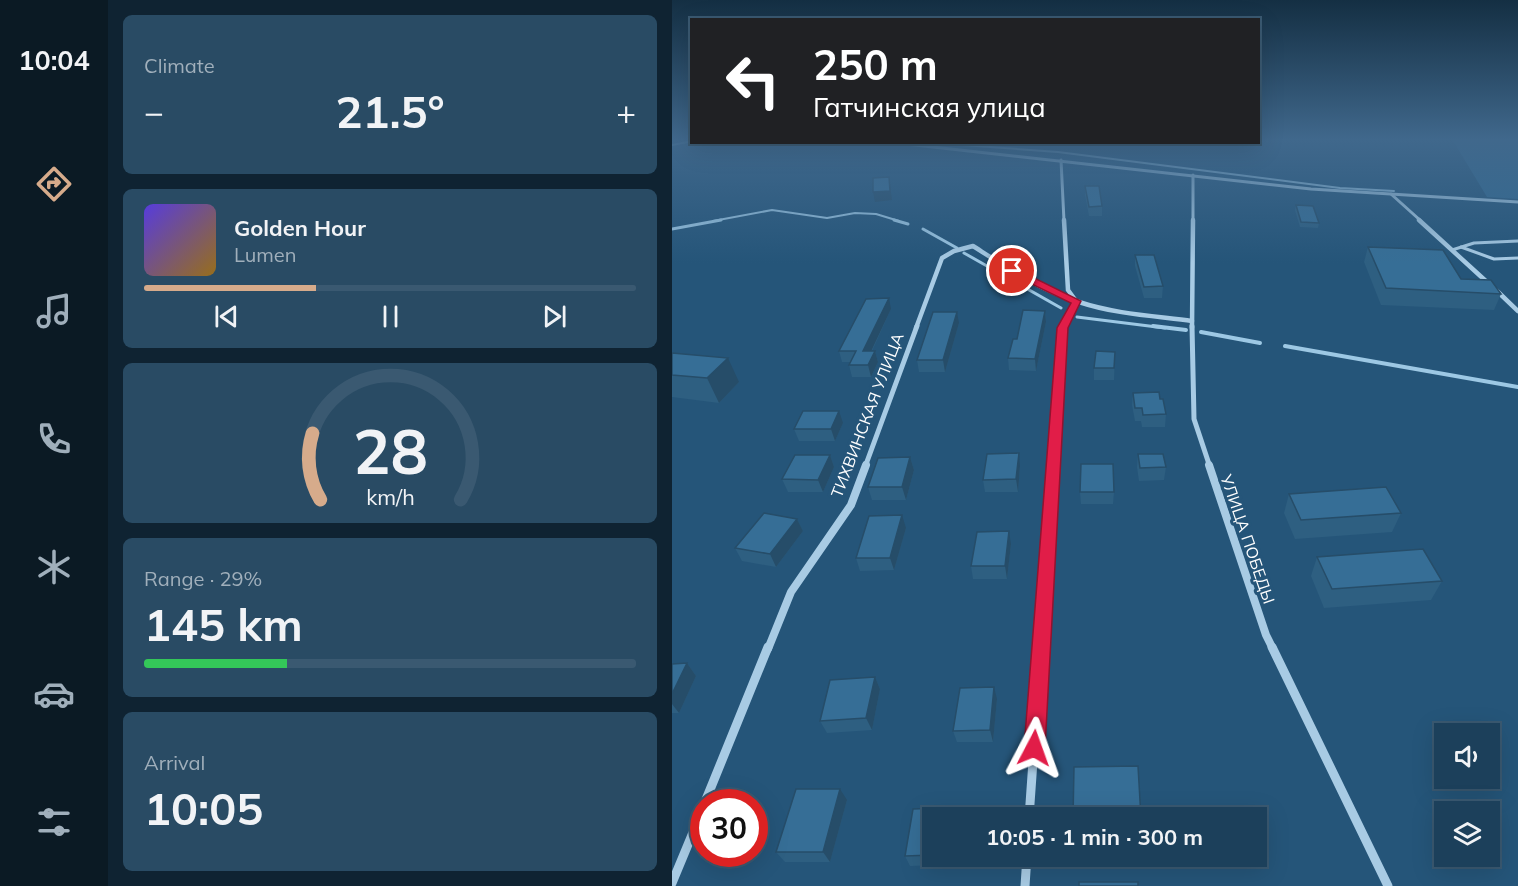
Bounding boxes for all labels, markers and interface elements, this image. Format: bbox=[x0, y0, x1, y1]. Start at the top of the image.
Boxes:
text: 250 m bbox=[813, 38, 938, 91]
icon: left bbox=[714, 42, 792, 120]
text: 10:04 bbox=[18, 43, 90, 77]
text: Climate bbox=[144, 53, 215, 78]
text: 21.5° bbox=[335, 83, 445, 139]
text: Гатчинская улица bbox=[813, 90, 1046, 124]
text: − bbox=[144, 91, 164, 132]
text: + bbox=[616, 91, 636, 132]
icon: directions bbox=[33, 163, 75, 205]
text: Golden Hour bbox=[234, 214, 366, 242]
text: Lumen bbox=[234, 242, 296, 267]
pin bbox=[986, 245, 1037, 296]
icon: arrive bbox=[995, 254, 1028, 287]
icon: music bbox=[33, 290, 75, 332]
icon: previous bbox=[210, 300, 243, 333]
icon: pause bbox=[374, 300, 407, 333]
icon: next bbox=[538, 300, 571, 333]
street label: ТИХВИНСКАЯ УЛИЦА bbox=[826, 330, 908, 500]
text: 28 bbox=[353, 411, 427, 490]
icon: phone bbox=[33, 418, 75, 460]
street label: УЛИЦА ПОБЕДЫ bbox=[1216, 471, 1279, 606]
text: km/h bbox=[366, 483, 414, 510]
icon: climate bbox=[33, 546, 75, 588]
text: Range · 29% bbox=[144, 566, 262, 591]
text: 145 km bbox=[144, 596, 303, 652]
icon: car bbox=[33, 673, 75, 715]
position arrow bbox=[1002, 716, 1066, 780]
map controls bbox=[1434, 723, 1500, 867]
button: sound bbox=[1434, 723, 1500, 789]
text: Arrival bbox=[144, 750, 205, 775]
text: 10:05 bbox=[144, 780, 263, 836]
speed limit sign: 30 bbox=[690, 789, 768, 867]
icon: filters bbox=[33, 801, 75, 843]
button: layers bbox=[1434, 801, 1500, 867]
text: 10:05 · 1 min · 300 m bbox=[986, 823, 1203, 851]

